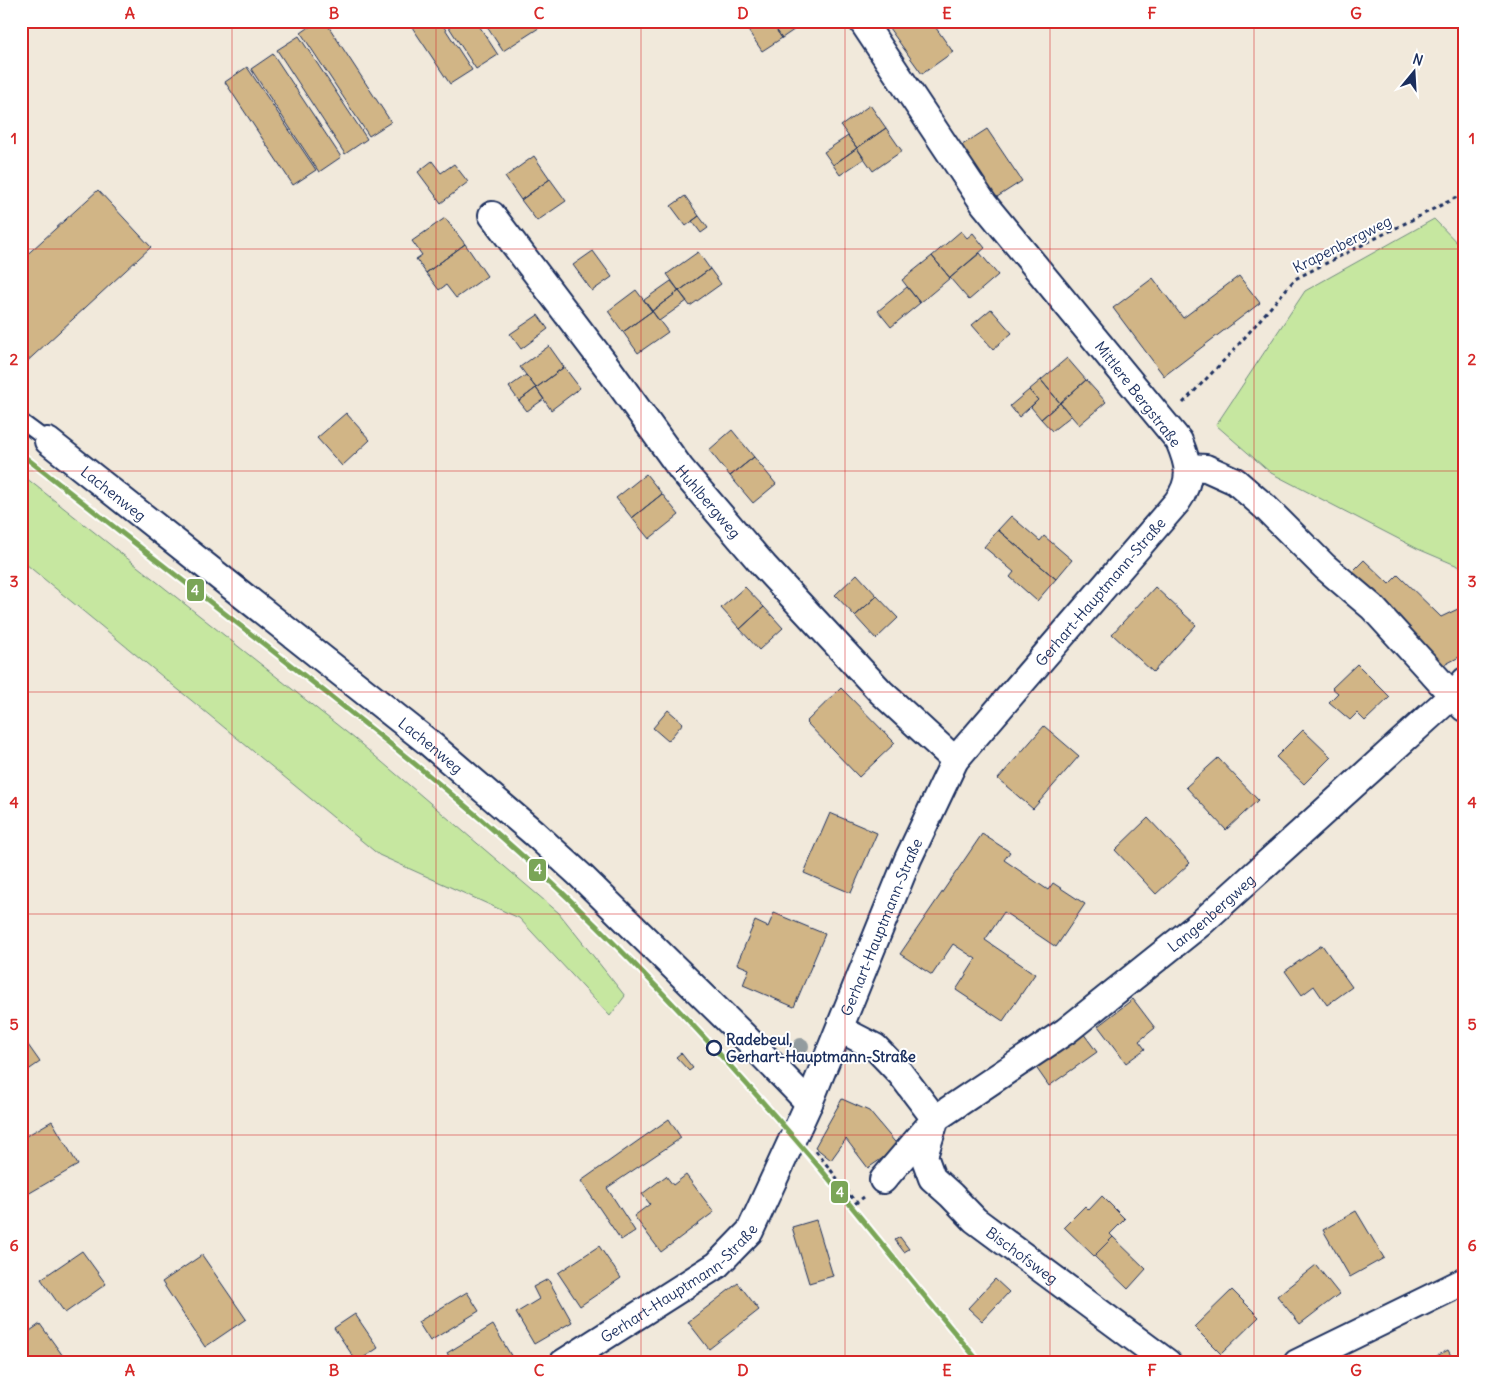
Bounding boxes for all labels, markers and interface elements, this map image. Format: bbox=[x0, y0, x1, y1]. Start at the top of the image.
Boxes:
text: A bbox=[125, 3, 135, 23]
text: B bbox=[329, 3, 340, 23]
text: C bbox=[534, 3, 545, 23]
text: D bbox=[737, 3, 749, 23]
text: E bbox=[942, 3, 952, 23]
text: F bbox=[1147, 3, 1157, 23]
text: G bbox=[1350, 3, 1362, 23]
north arrow bbox=[1388, 48, 1438, 98]
text: N bbox=[1411, 50, 1425, 70]
text: 1 bbox=[11, 128, 17, 148]
text: 1 bbox=[1469, 128, 1475, 148]
street label: Krapenbergweg bbox=[1290, 211, 1394, 277]
street label: Mittlere Bergstraße bbox=[1091, 337, 1185, 451]
text: 2 bbox=[10, 349, 19, 369]
text: 2 bbox=[1468, 349, 1477, 369]
street label: Huhlbergweg bbox=[672, 461, 745, 542]
street label: Lachenweg bbox=[77, 462, 150, 525]
street label: Gerhart-Hauptmann-Straße bbox=[1031, 513, 1169, 670]
text: 3 bbox=[9, 571, 19, 591]
text: 3 bbox=[1467, 571, 1477, 591]
line badge: 4 bbox=[186, 578, 205, 602]
text: 4 bbox=[191, 581, 199, 599]
street label: Lachenweg bbox=[395, 713, 467, 777]
text: 4 bbox=[9, 792, 19, 812]
text: 4 bbox=[1467, 792, 1477, 812]
street label: Gerhart-Hauptmann-Straße bbox=[836, 835, 926, 1018]
line badge: 4 bbox=[528, 858, 547, 882]
text: 4 bbox=[534, 860, 542, 878]
street label: Langenbergweg bbox=[1163, 870, 1258, 956]
text: 5 bbox=[9, 1014, 19, 1034]
text: 5 bbox=[1467, 1014, 1477, 1034]
place label: Radebeul, Gerhart-Hauptmann-Straße bbox=[726, 1030, 916, 1067]
marker: Radebeul, Gerhart-Hauptmann-Straße bbox=[706, 1040, 722, 1056]
line badge: 4 bbox=[830, 1180, 849, 1204]
text: 4 bbox=[836, 1183, 844, 1201]
street label: Gerhart-Hauptmann-Straße bbox=[597, 1221, 761, 1346]
street label: Bischofsweg bbox=[983, 1222, 1062, 1288]
text: 6 bbox=[9, 1235, 19, 1255]
text: 6 bbox=[1467, 1235, 1477, 1255]
text: A bbox=[125, 1360, 135, 1380]
text: B bbox=[329, 1360, 340, 1380]
text: C bbox=[534, 1360, 545, 1380]
text: D bbox=[737, 1360, 749, 1380]
text: E bbox=[942, 1360, 952, 1380]
text: F bbox=[1147, 1360, 1157, 1380]
text: G bbox=[1350, 1360, 1362, 1380]

